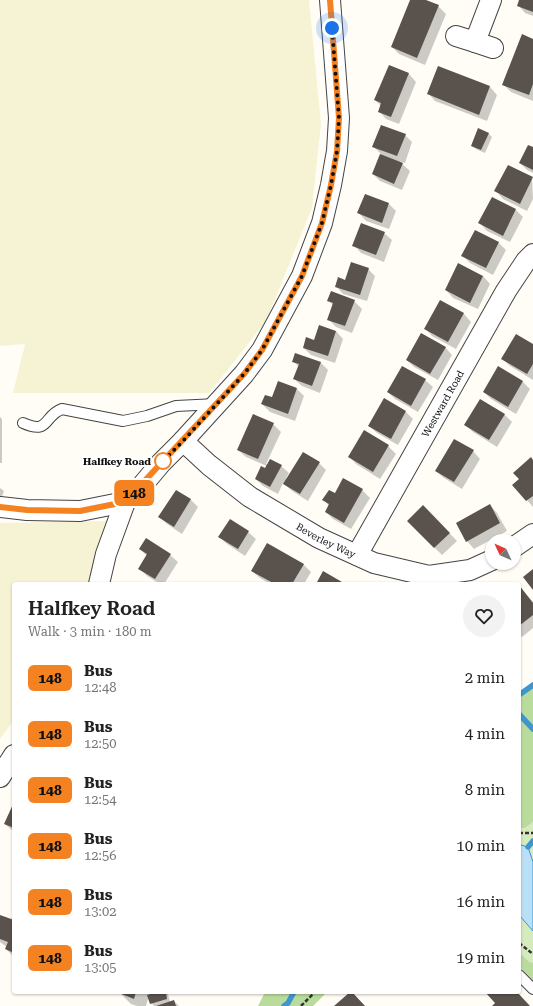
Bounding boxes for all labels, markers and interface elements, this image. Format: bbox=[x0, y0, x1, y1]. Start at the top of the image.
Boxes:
your location bbox=[322, 18, 342, 38]
street label: Westward Road bbox=[419, 368, 466, 439]
marker: Halfkey Road bbox=[154, 452, 172, 470]
place label: Halfkey Road bbox=[83, 456, 151, 467]
line badge: 148 bbox=[111, 480, 157, 506]
text: 148 bbox=[122, 485, 146, 501]
street label: Beverley Way bbox=[295, 520, 358, 560]
north arrow bbox=[485, 534, 521, 570]
map controls bbox=[485, 534, 521, 570]
button: heart bbox=[463, 595, 505, 637]
text: Halfkey Road bbox=[28, 597, 155, 620]
text: Walk · 3 min · 180 m bbox=[28, 624, 152, 639]
text: Bus bbox=[84, 662, 112, 680]
text: 2 min bbox=[465, 669, 505, 687]
text: 148 bbox=[38, 670, 62, 686]
text: 12:48 bbox=[84, 680, 116, 695]
text: Bus bbox=[84, 718, 112, 736]
text: 4 min bbox=[465, 725, 505, 743]
text: 148 bbox=[38, 726, 62, 742]
text: 12:50 bbox=[84, 736, 116, 751]
text: Bus bbox=[84, 774, 112, 792]
text: 8 min bbox=[465, 781, 505, 799]
text: 148 bbox=[38, 782, 62, 798]
text: 12:54 bbox=[84, 792, 116, 807]
text: Bus bbox=[84, 830, 112, 848]
text: 10 min bbox=[456, 837, 505, 855]
text: 148 bbox=[38, 838, 62, 854]
text: 12:56 bbox=[84, 848, 116, 863]
text: Bus bbox=[84, 886, 112, 904]
text: 16 min bbox=[456, 893, 505, 911]
text: 148 bbox=[38, 894, 62, 910]
text: 13:02 bbox=[84, 904, 116, 919]
text: Bus bbox=[84, 942, 112, 960]
text: 19 min bbox=[456, 949, 505, 967]
text: 148 bbox=[38, 950, 62, 966]
text: 13:05 bbox=[84, 960, 116, 975]

